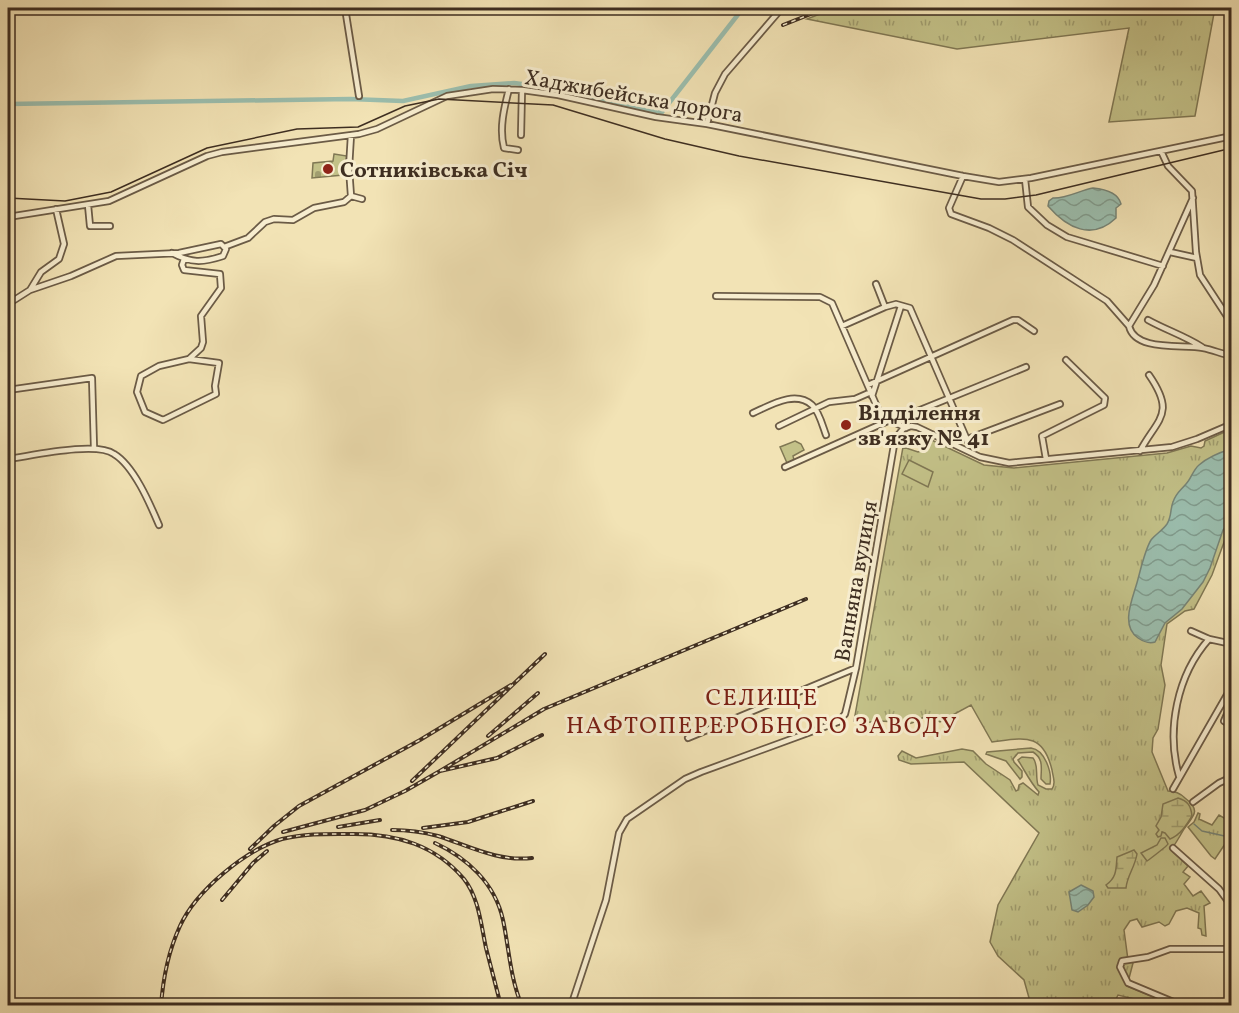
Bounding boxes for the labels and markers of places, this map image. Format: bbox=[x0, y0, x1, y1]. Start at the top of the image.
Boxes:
place label: Сотниківська Січ bbox=[340, 156, 528, 187]
marker: Сотниківська Січ bbox=[321, 162, 335, 176]
place label: Відділення зв'язку № 41 bbox=[858, 399, 989, 455]
marker: Відділення зв'язку № 41 bbox=[839, 418, 853, 432]

